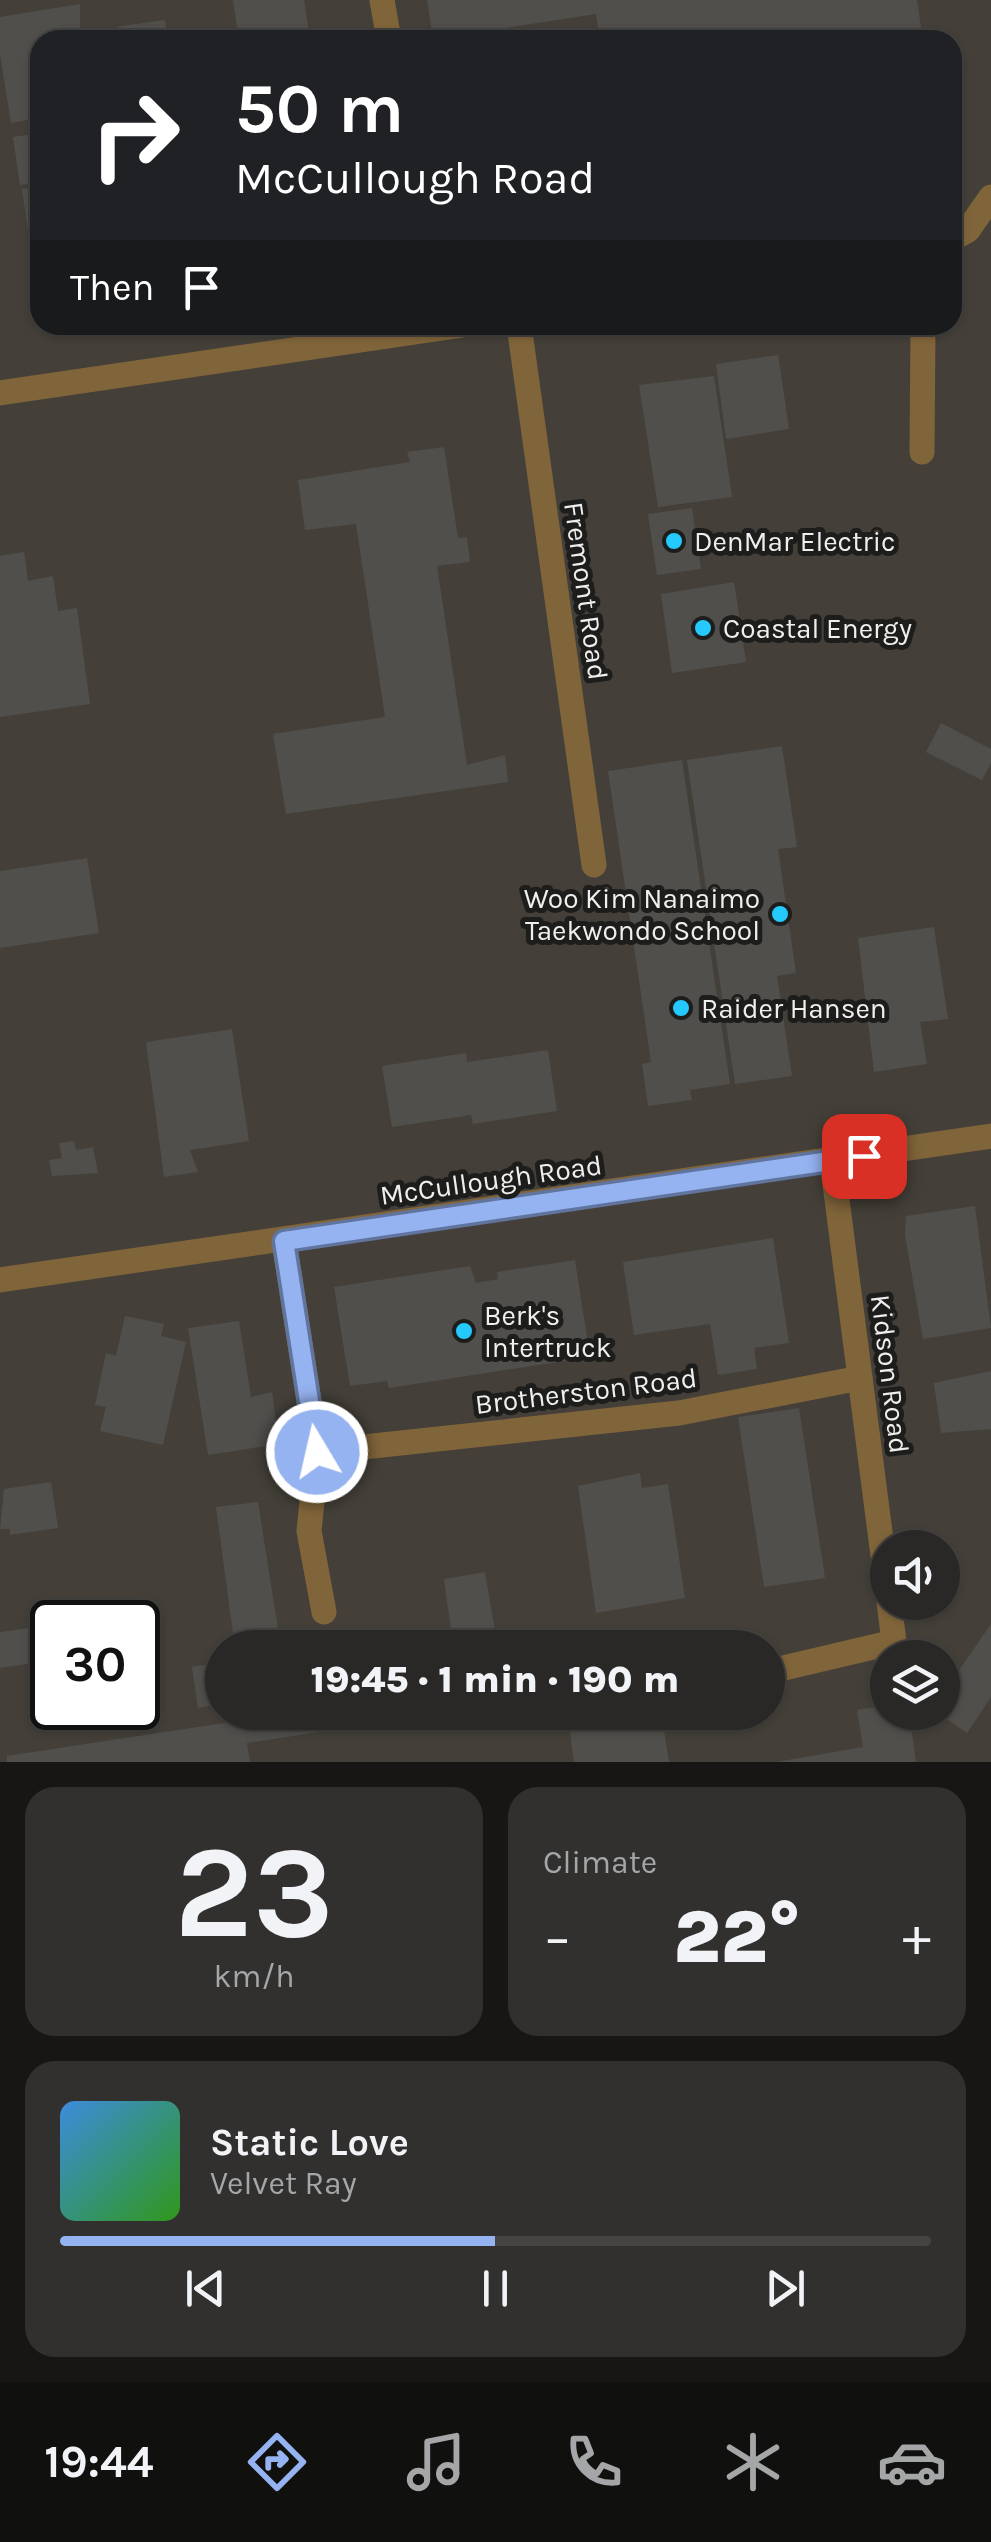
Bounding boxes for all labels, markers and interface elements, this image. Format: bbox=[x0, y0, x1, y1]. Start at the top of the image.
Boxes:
text: 50 m bbox=[235, 68, 404, 150]
icon: right bbox=[70, 70, 200, 200]
text: McCullough Road bbox=[235, 152, 595, 204]
icon: arrive bbox=[174, 260, 229, 315]
text: Then bbox=[70, 265, 154, 310]
street label: Fremont Road bbox=[557, 500, 615, 682]
place label: DenMar Electric bbox=[694, 525, 896, 558]
marker: DenMar Electric bbox=[663, 530, 685, 552]
place label: Coastal Energy bbox=[723, 612, 912, 645]
marker: Coastal Energy bbox=[692, 617, 714, 639]
place label: Woo Kim Nanaimo Taekwondo School bbox=[524, 882, 760, 947]
marker: Woo Kim Nanaimo Taekwondo School bbox=[769, 903, 791, 925]
place label: Raider Hansen bbox=[701, 992, 887, 1025]
marker: Raider Hansen bbox=[670, 997, 692, 1019]
pin bbox=[822, 1114, 907, 1199]
icon: arrive bbox=[837, 1129, 892, 1184]
street label: McCullough Road bbox=[378, 1148, 604, 1212]
street label: Kidson Road bbox=[864, 1293, 916, 1455]
place label: Berk's Intertruck bbox=[484, 1299, 612, 1364]
marker: Berk's Intertruck bbox=[453, 1320, 475, 1342]
street label: Brotherston Road bbox=[473, 1361, 699, 1421]
position arrow bbox=[265, 1400, 369, 1504]
map controls bbox=[870, 1530, 960, 1730]
button: sound bbox=[870, 1530, 960, 1620]
speed limit sign: 30 bbox=[30, 1600, 160, 1730]
button: layers bbox=[870, 1640, 960, 1730]
text: 19:45 · 1 min · 190 m bbox=[311, 1657, 679, 1702]
text: 23 bbox=[174, 1817, 334, 1969]
text: Climate bbox=[543, 1844, 657, 1881]
text: 22° bbox=[673, 1893, 801, 1981]
text: − bbox=[543, 1905, 572, 1969]
text: + bbox=[902, 1905, 931, 1969]
text: km/h bbox=[213, 1958, 295, 1995]
text: Static Love bbox=[210, 2120, 409, 2165]
text: Velvet Ray bbox=[210, 2165, 357, 2202]
icon: previous bbox=[178, 2261, 233, 2316]
icon: pause bbox=[468, 2261, 523, 2316]
icon: next bbox=[758, 2261, 813, 2316]
icon: directions bbox=[242, 2427, 312, 2497]
icon: music bbox=[401, 2427, 471, 2497]
icon: phone bbox=[559, 2427, 629, 2497]
icon: climate bbox=[718, 2427, 788, 2497]
icon: car bbox=[877, 2427, 947, 2497]
text: 19:44 bbox=[44, 2436, 153, 2488]

